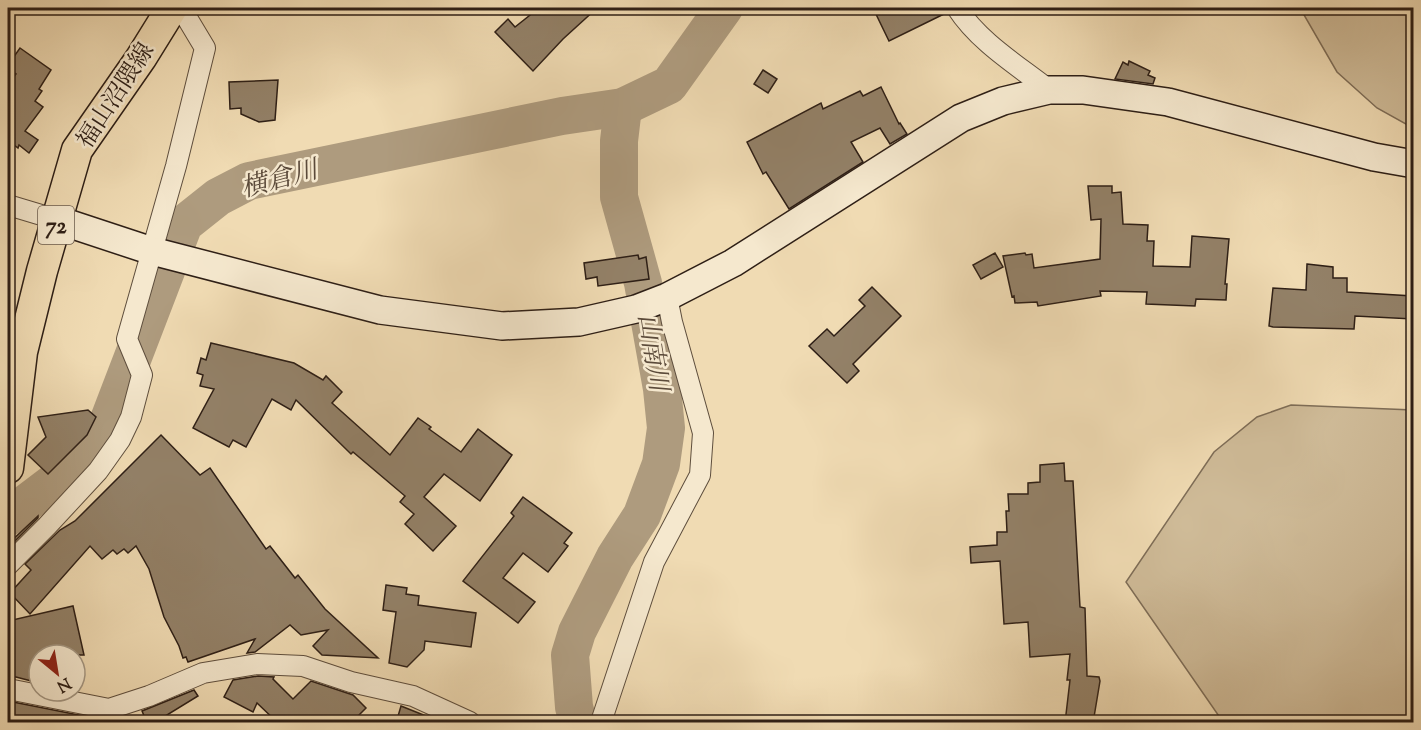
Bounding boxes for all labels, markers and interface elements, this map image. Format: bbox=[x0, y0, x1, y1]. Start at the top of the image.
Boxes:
street label: 福山沼隈線 bbox=[70, 37, 164, 156]
water label: 横倉川 bbox=[237, 152, 325, 208]
road number: 72 bbox=[38, 206, 74, 244]
water label: 山南川 bbox=[627, 311, 676, 397]
north arrow bbox=[27, 643, 87, 703]
text: N bbox=[52, 671, 75, 697]

